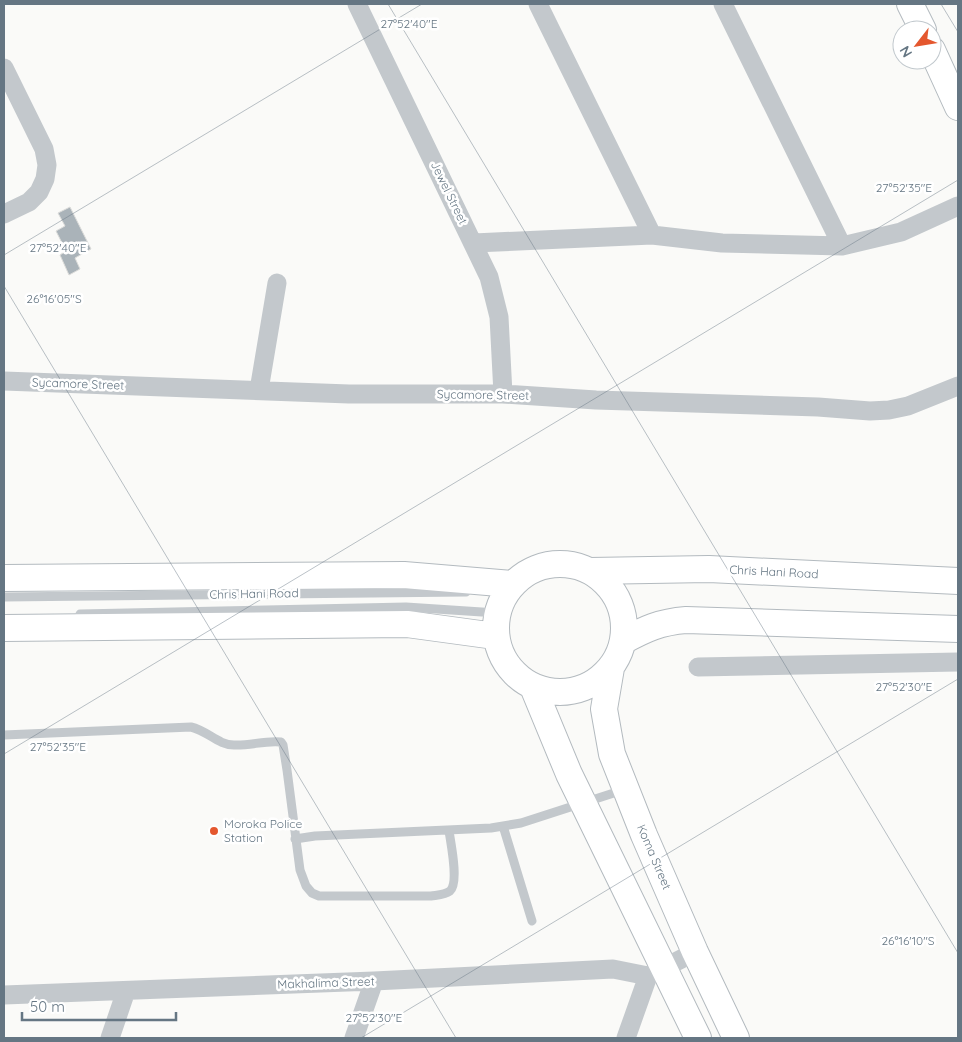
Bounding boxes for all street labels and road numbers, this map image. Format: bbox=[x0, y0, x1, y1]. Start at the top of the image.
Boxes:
street label: Jewel Street bbox=[428, 159, 471, 227]
street label: Sycamore Street bbox=[32, 374, 124, 393]
street label: Sycamore Street bbox=[437, 386, 529, 403]
street label: Chris Hani Road bbox=[729, 562, 819, 581]
street label: Chris Hani Road bbox=[209, 585, 299, 602]
street label: Koma Street bbox=[634, 822, 675, 892]
street label: Makhalima Street bbox=[277, 973, 375, 992]

